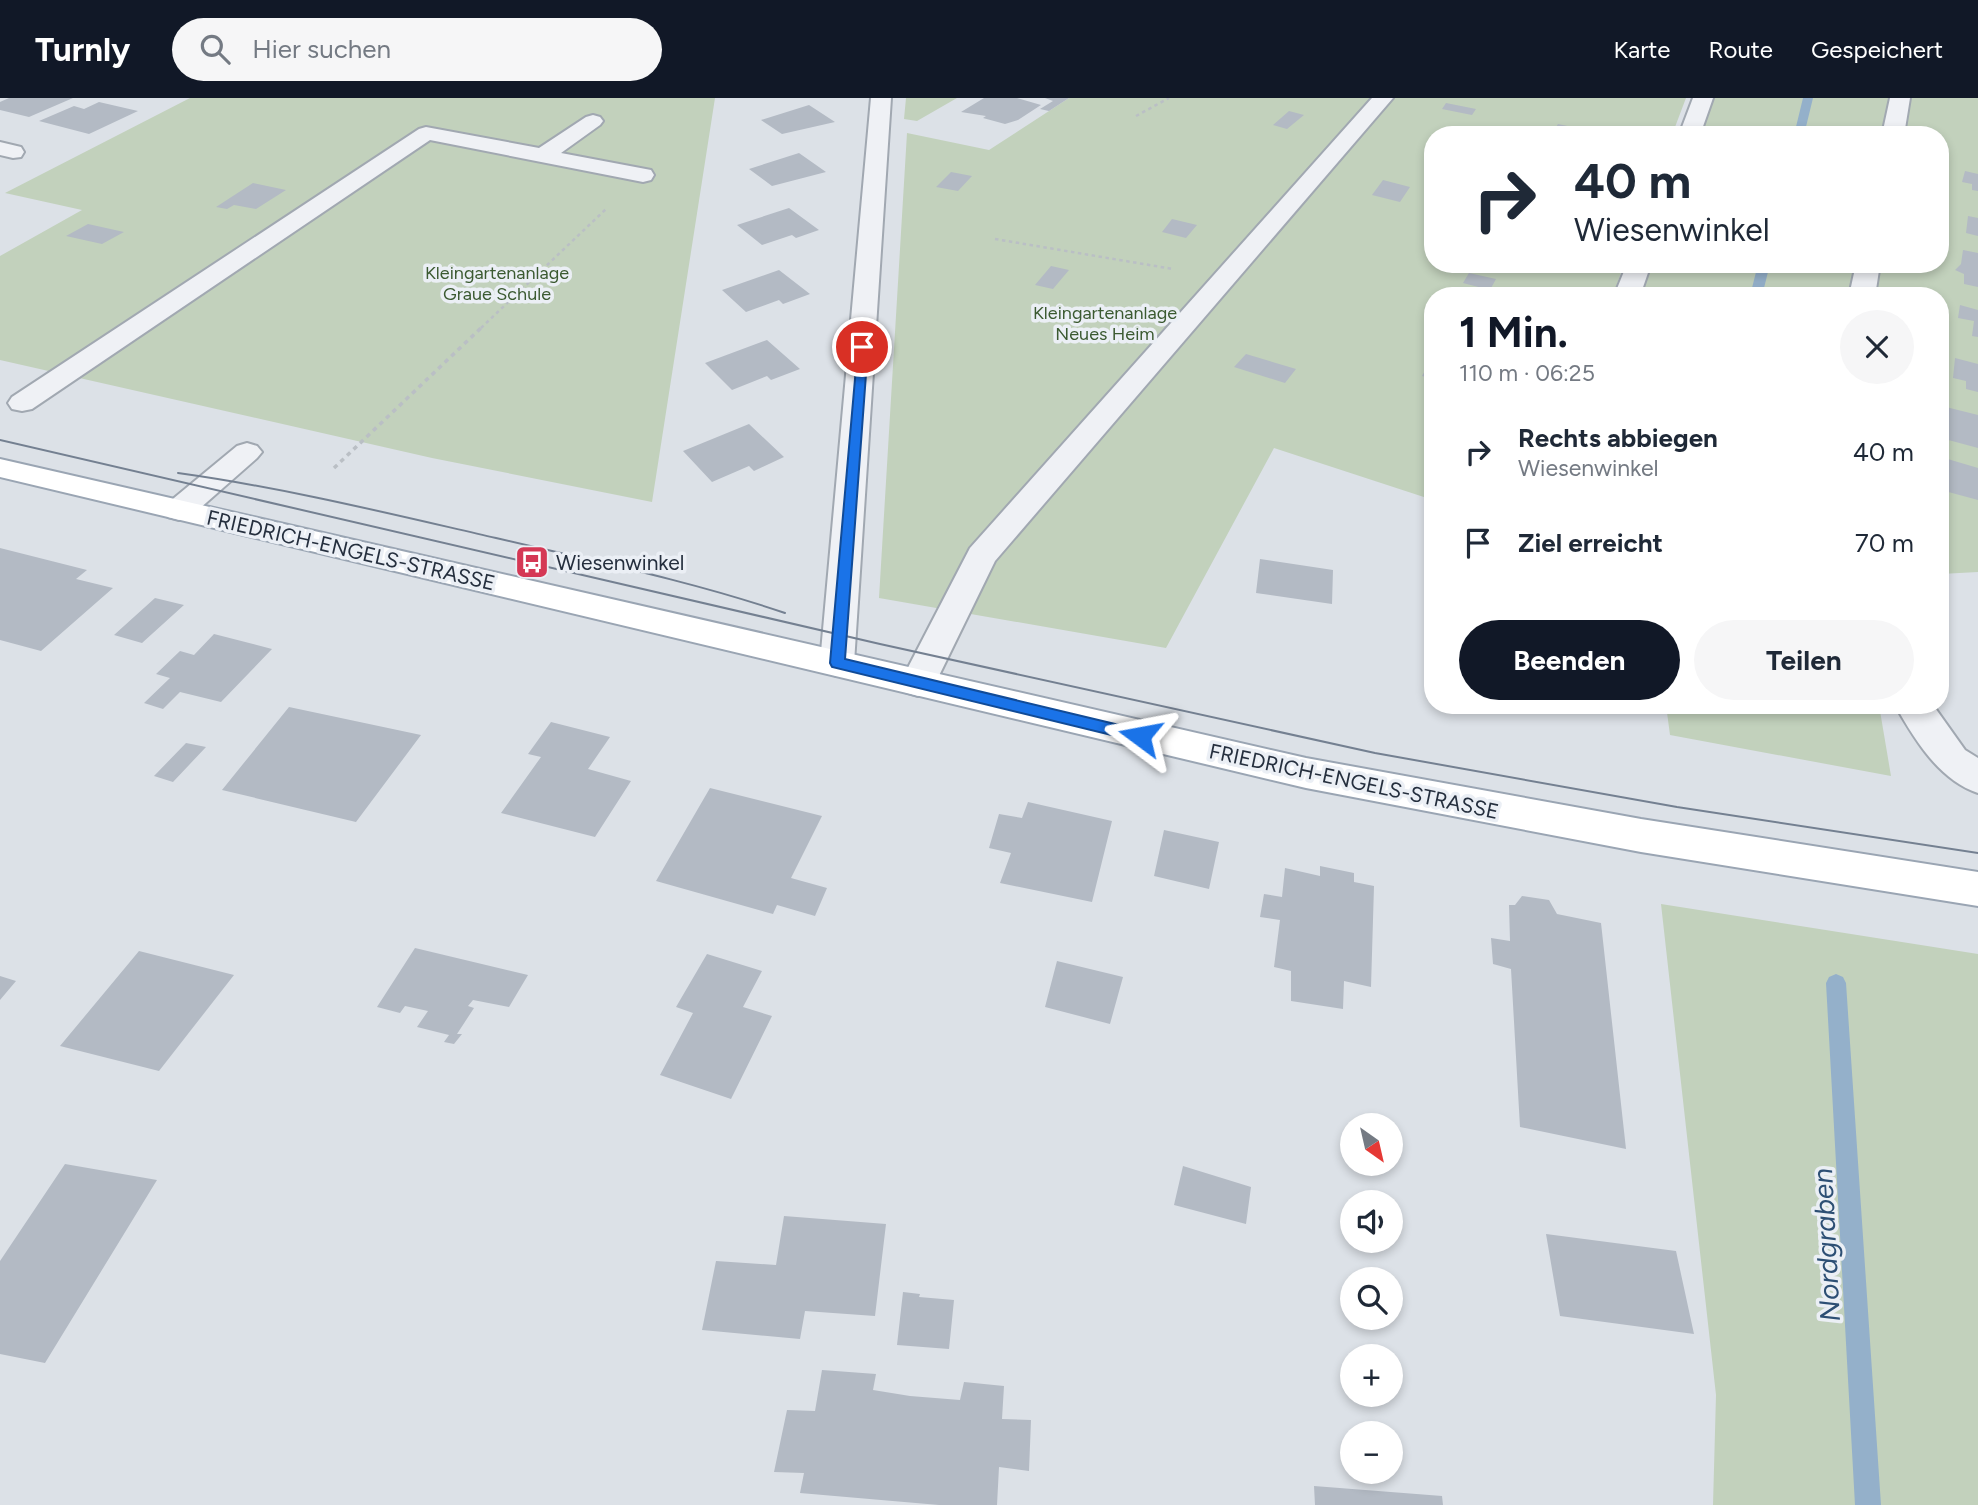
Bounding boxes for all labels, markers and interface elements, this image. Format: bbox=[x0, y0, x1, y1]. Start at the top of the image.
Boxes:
search box bbox=[172, 18, 662, 81]
text: Turnly bbox=[35, 30, 130, 69]
icon: search bbox=[196, 30, 234, 68]
text: Hier suchen bbox=[252, 33, 391, 65]
text: Karte bbox=[1614, 35, 1670, 64]
text: Route bbox=[1708, 35, 1773, 64]
text: Gespeichert bbox=[1811, 35, 1943, 64]
text: 40 m bbox=[1574, 151, 1691, 210]
icon: right bbox=[1459, 154, 1550, 245]
text: Wiesenwinkel bbox=[1574, 211, 1770, 249]
park label: Kleingartenanlage Graue Schule bbox=[425, 262, 569, 305]
park label: Kleingartenanlage Neues Heim bbox=[1033, 302, 1177, 345]
text: 1 Min. bbox=[1459, 307, 1568, 358]
button: close bbox=[1840, 310, 1914, 384]
pin bbox=[832, 317, 892, 377]
icon: arrive bbox=[843, 328, 881, 366]
text: 110 m · 06:25 bbox=[1459, 359, 1595, 387]
text: Rechts abbiegen bbox=[1518, 422, 1718, 454]
icon: right bbox=[1459, 433, 1497, 471]
text: 40 m bbox=[1853, 436, 1914, 468]
text: Wiesenwinkel bbox=[1518, 454, 1659, 482]
street label: FRIEDRICH-ENGELS-STRASSE bbox=[204, 505, 498, 595]
icon: arrive bbox=[1459, 524, 1497, 562]
text: Ziel erreicht bbox=[1518, 527, 1663, 559]
text: 70 m bbox=[1855, 527, 1914, 559]
bus stop icon: Wiesenwinkel bbox=[513, 543, 551, 581]
place label: Wiesenwinkel bbox=[556, 550, 684, 575]
button: Beenden bbox=[1459, 620, 1680, 700]
button: Teilen bbox=[1694, 620, 1914, 700]
position arrow bbox=[1103, 699, 1177, 773]
street label: FRIEDRICH-ENGELS-STRASSE bbox=[1207, 738, 1501, 824]
north arrow bbox=[1340, 1113, 1404, 1176]
map controls bbox=[1340, 1113, 1403, 1484]
water label: Nordgraben bbox=[1805, 1167, 1847, 1323]
button: sound bbox=[1340, 1190, 1403, 1253]
button: search bbox=[1340, 1267, 1403, 1330]
button: + bbox=[1340, 1344, 1403, 1407]
button: − bbox=[1340, 1421, 1403, 1484]

